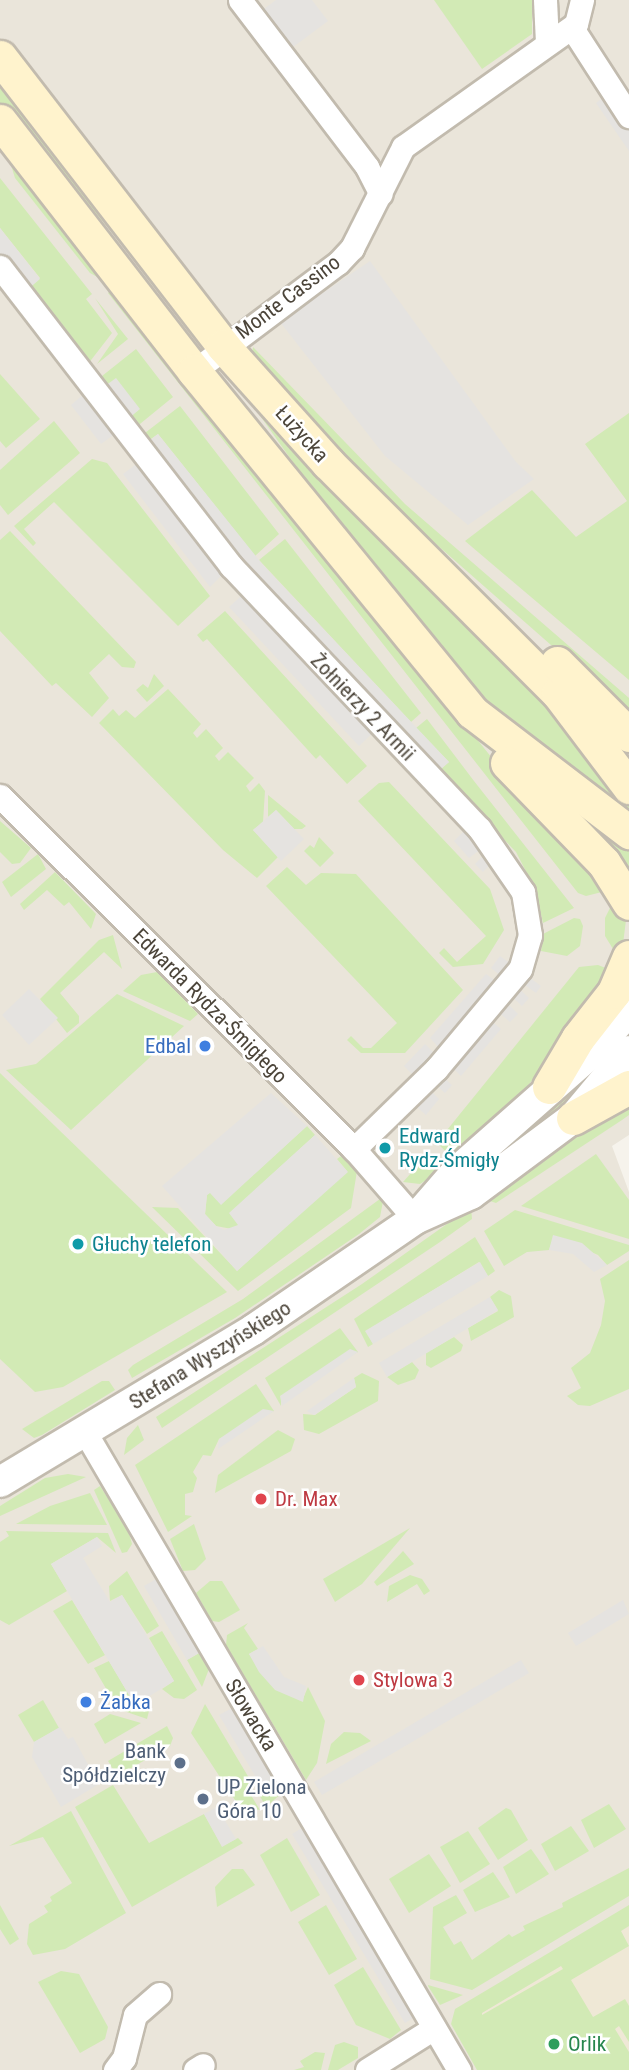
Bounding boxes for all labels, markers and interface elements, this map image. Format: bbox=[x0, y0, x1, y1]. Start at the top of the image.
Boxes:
street label: Monte Cassino bbox=[231, 250, 345, 344]
street label: Łużycka bbox=[270, 401, 334, 467]
street label: Żołnierzy 2 Armii bbox=[305, 648, 421, 766]
street label: Edwarda Rydza-Śmigłego bbox=[127, 923, 293, 1089]
place label: Edbal bbox=[145, 1033, 191, 1059]
marker: Edbal bbox=[197, 1038, 213, 1054]
place label: Edward Rydz-Śmigły bbox=[399, 1123, 499, 1173]
marker: Edward Rydz-Śmigły bbox=[377, 1140, 393, 1156]
place label: Głuchy telefon bbox=[92, 1231, 211, 1257]
marker: Głuchy telefon bbox=[70, 1236, 86, 1252]
street label: Stefana Wyszyńskiego bbox=[125, 1295, 295, 1415]
place label: Dr. Max bbox=[275, 1486, 338, 1512]
marker: Dr. Max bbox=[253, 1491, 269, 1507]
place label: Stylowa 3 bbox=[373, 1667, 453, 1693]
marker: Stylowa 3 bbox=[351, 1672, 367, 1688]
street label: Słowacka bbox=[220, 1674, 282, 1756]
place label: Żabka bbox=[100, 1689, 151, 1715]
marker: Żabka bbox=[78, 1694, 94, 1710]
place label: Bank Spółdzielczy bbox=[62, 1738, 166, 1788]
marker: Bank Spółdzielczy bbox=[172, 1755, 188, 1771]
place label: UP Zielona Góra 10 bbox=[217, 1774, 306, 1824]
marker: UP Zielona Góra 10 bbox=[195, 1791, 211, 1807]
place label: Orlik bbox=[568, 2031, 606, 2057]
marker: Orlik bbox=[546, 2036, 562, 2052]

